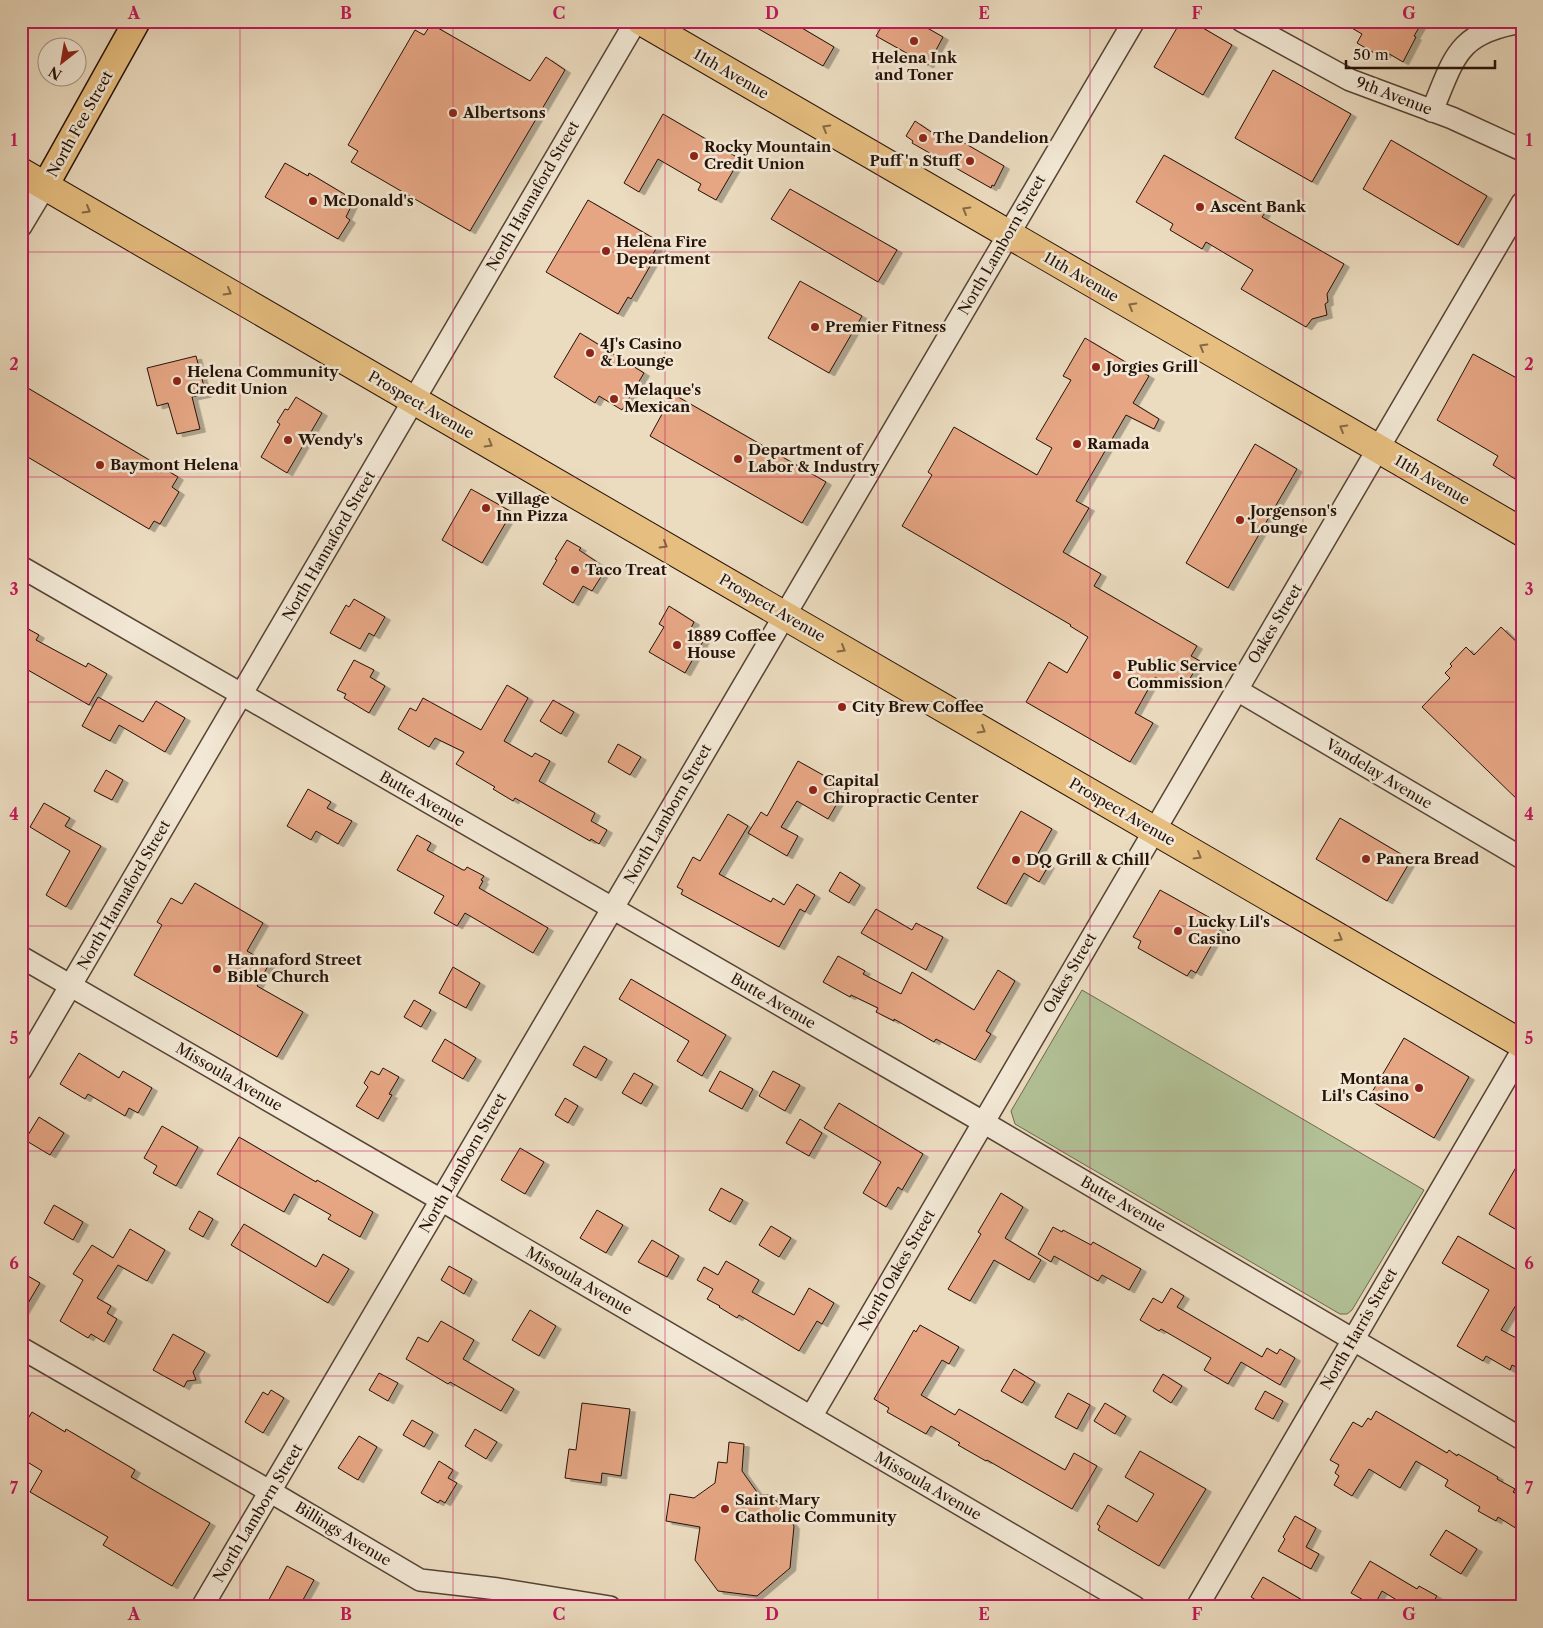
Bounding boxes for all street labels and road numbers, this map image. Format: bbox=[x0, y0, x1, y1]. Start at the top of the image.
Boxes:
street label: 11th Avenue bbox=[690, 44, 772, 103]
street label: North Fee Street bbox=[43, 68, 117, 180]
street label: 9th Avenue bbox=[1353, 72, 1435, 119]
street label: North Hannaford Street bbox=[482, 117, 584, 274]
street label: North Lamborn Street bbox=[954, 171, 1050, 318]
street label: 11th Avenue bbox=[1040, 247, 1122, 306]
street label: Prospect Avenue bbox=[365, 367, 478, 443]
street label: 11th Avenue bbox=[1391, 450, 1473, 509]
street label: North Hannaford Street bbox=[278, 467, 380, 624]
street label: Prospect Avenue bbox=[716, 570, 829, 646]
street label: Oakes Street bbox=[1243, 580, 1306, 667]
street label: Vandelay Avenue bbox=[1322, 734, 1436, 813]
street label: North Lamborn Street bbox=[620, 740, 716, 887]
street label: Butte Avenue bbox=[376, 766, 468, 831]
street label: Prospect Avenue bbox=[1066, 774, 1179, 850]
street label: North Hannaford Street bbox=[73, 816, 175, 973]
street label: Oakes Street bbox=[1039, 928, 1101, 1016]
street label: Butte Avenue bbox=[727, 968, 819, 1033]
street label: Missoula Avenue bbox=[172, 1038, 286, 1115]
street label: North Lamborn Street bbox=[415, 1089, 511, 1236]
street label: Butte Avenue bbox=[1077, 1171, 1169, 1236]
street label: North Oakes Street bbox=[854, 1205, 939, 1333]
street label: Missoula Avenue bbox=[522, 1242, 636, 1319]
street label: North Harris Street bbox=[1316, 1264, 1401, 1393]
street label: North Lamborn Street bbox=[209, 1439, 307, 1586]
street label: Missoula Avenue bbox=[871, 1447, 985, 1524]
street label: Billings Avenue bbox=[292, 1497, 395, 1570]

